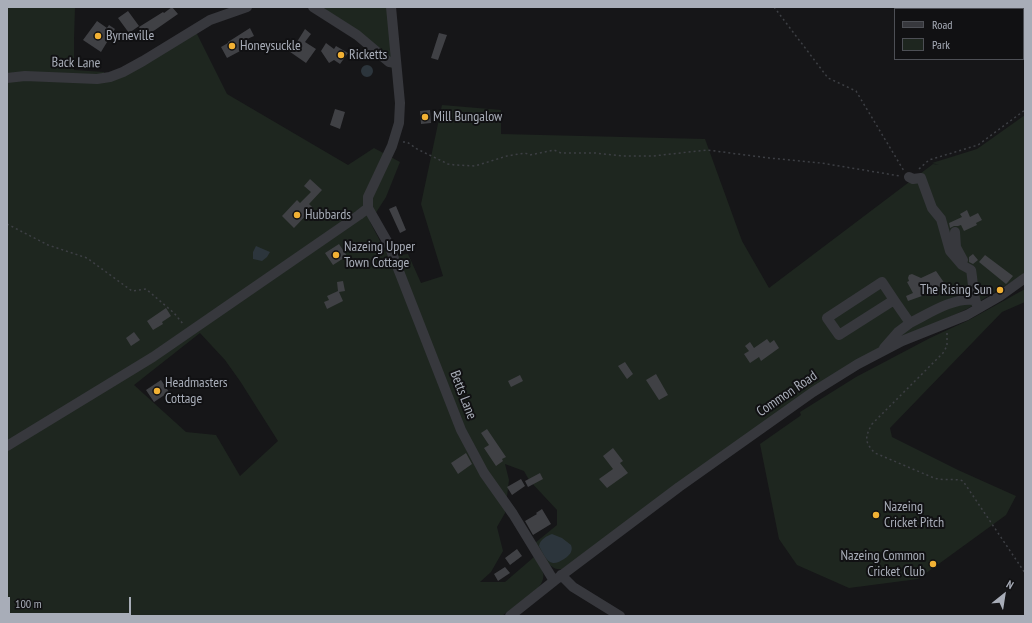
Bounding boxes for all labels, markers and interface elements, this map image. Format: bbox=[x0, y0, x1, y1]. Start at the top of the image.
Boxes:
legend bbox=[894, 8, 1024, 60]
text: Road bbox=[932, 17, 952, 32]
place label: Byrneville bbox=[106, 28, 154, 44]
marker: Byrneville bbox=[93, 31, 103, 41]
text: Park bbox=[932, 37, 950, 52]
place label: Honeysuckle bbox=[240, 38, 301, 54]
marker: Honeysuckle bbox=[227, 41, 237, 51]
place label: Ricketts bbox=[349, 47, 387, 63]
marker: Ricketts bbox=[336, 50, 346, 60]
street label: Back Lane bbox=[51, 54, 101, 72]
place label: Mill Bungalow bbox=[433, 109, 502, 125]
marker: Mill Bungalow bbox=[420, 112, 430, 122]
place label: Hubbards bbox=[305, 207, 351, 223]
marker: Hubbards bbox=[292, 210, 302, 220]
place label: Nazeing Upper Town Cottage bbox=[344, 239, 415, 272]
marker: Nazeing Upper Town Cottage bbox=[331, 250, 341, 260]
place label: The Rising Sun bbox=[920, 282, 992, 298]
marker: The Rising Sun bbox=[995, 285, 1005, 295]
street label: Betts Lane bbox=[446, 368, 480, 422]
street label: Common Road bbox=[754, 368, 820, 420]
place label: Headmasters Cottage bbox=[165, 375, 227, 408]
marker: Headmasters Cottage bbox=[152, 386, 162, 396]
place label: Nazeing Cricket Pitch bbox=[884, 499, 944, 532]
marker: Nazeing Cricket Pitch bbox=[871, 510, 881, 520]
place label: Nazeing Common Cricket Club bbox=[841, 548, 925, 580]
marker: Nazeing Common Cricket Club bbox=[928, 559, 938, 569]
north arrow bbox=[984, 575, 1024, 615]
text: N bbox=[1004, 577, 1016, 592]
scale bar bbox=[10, 589, 133, 615]
text: 100 m bbox=[15, 596, 42, 611]

